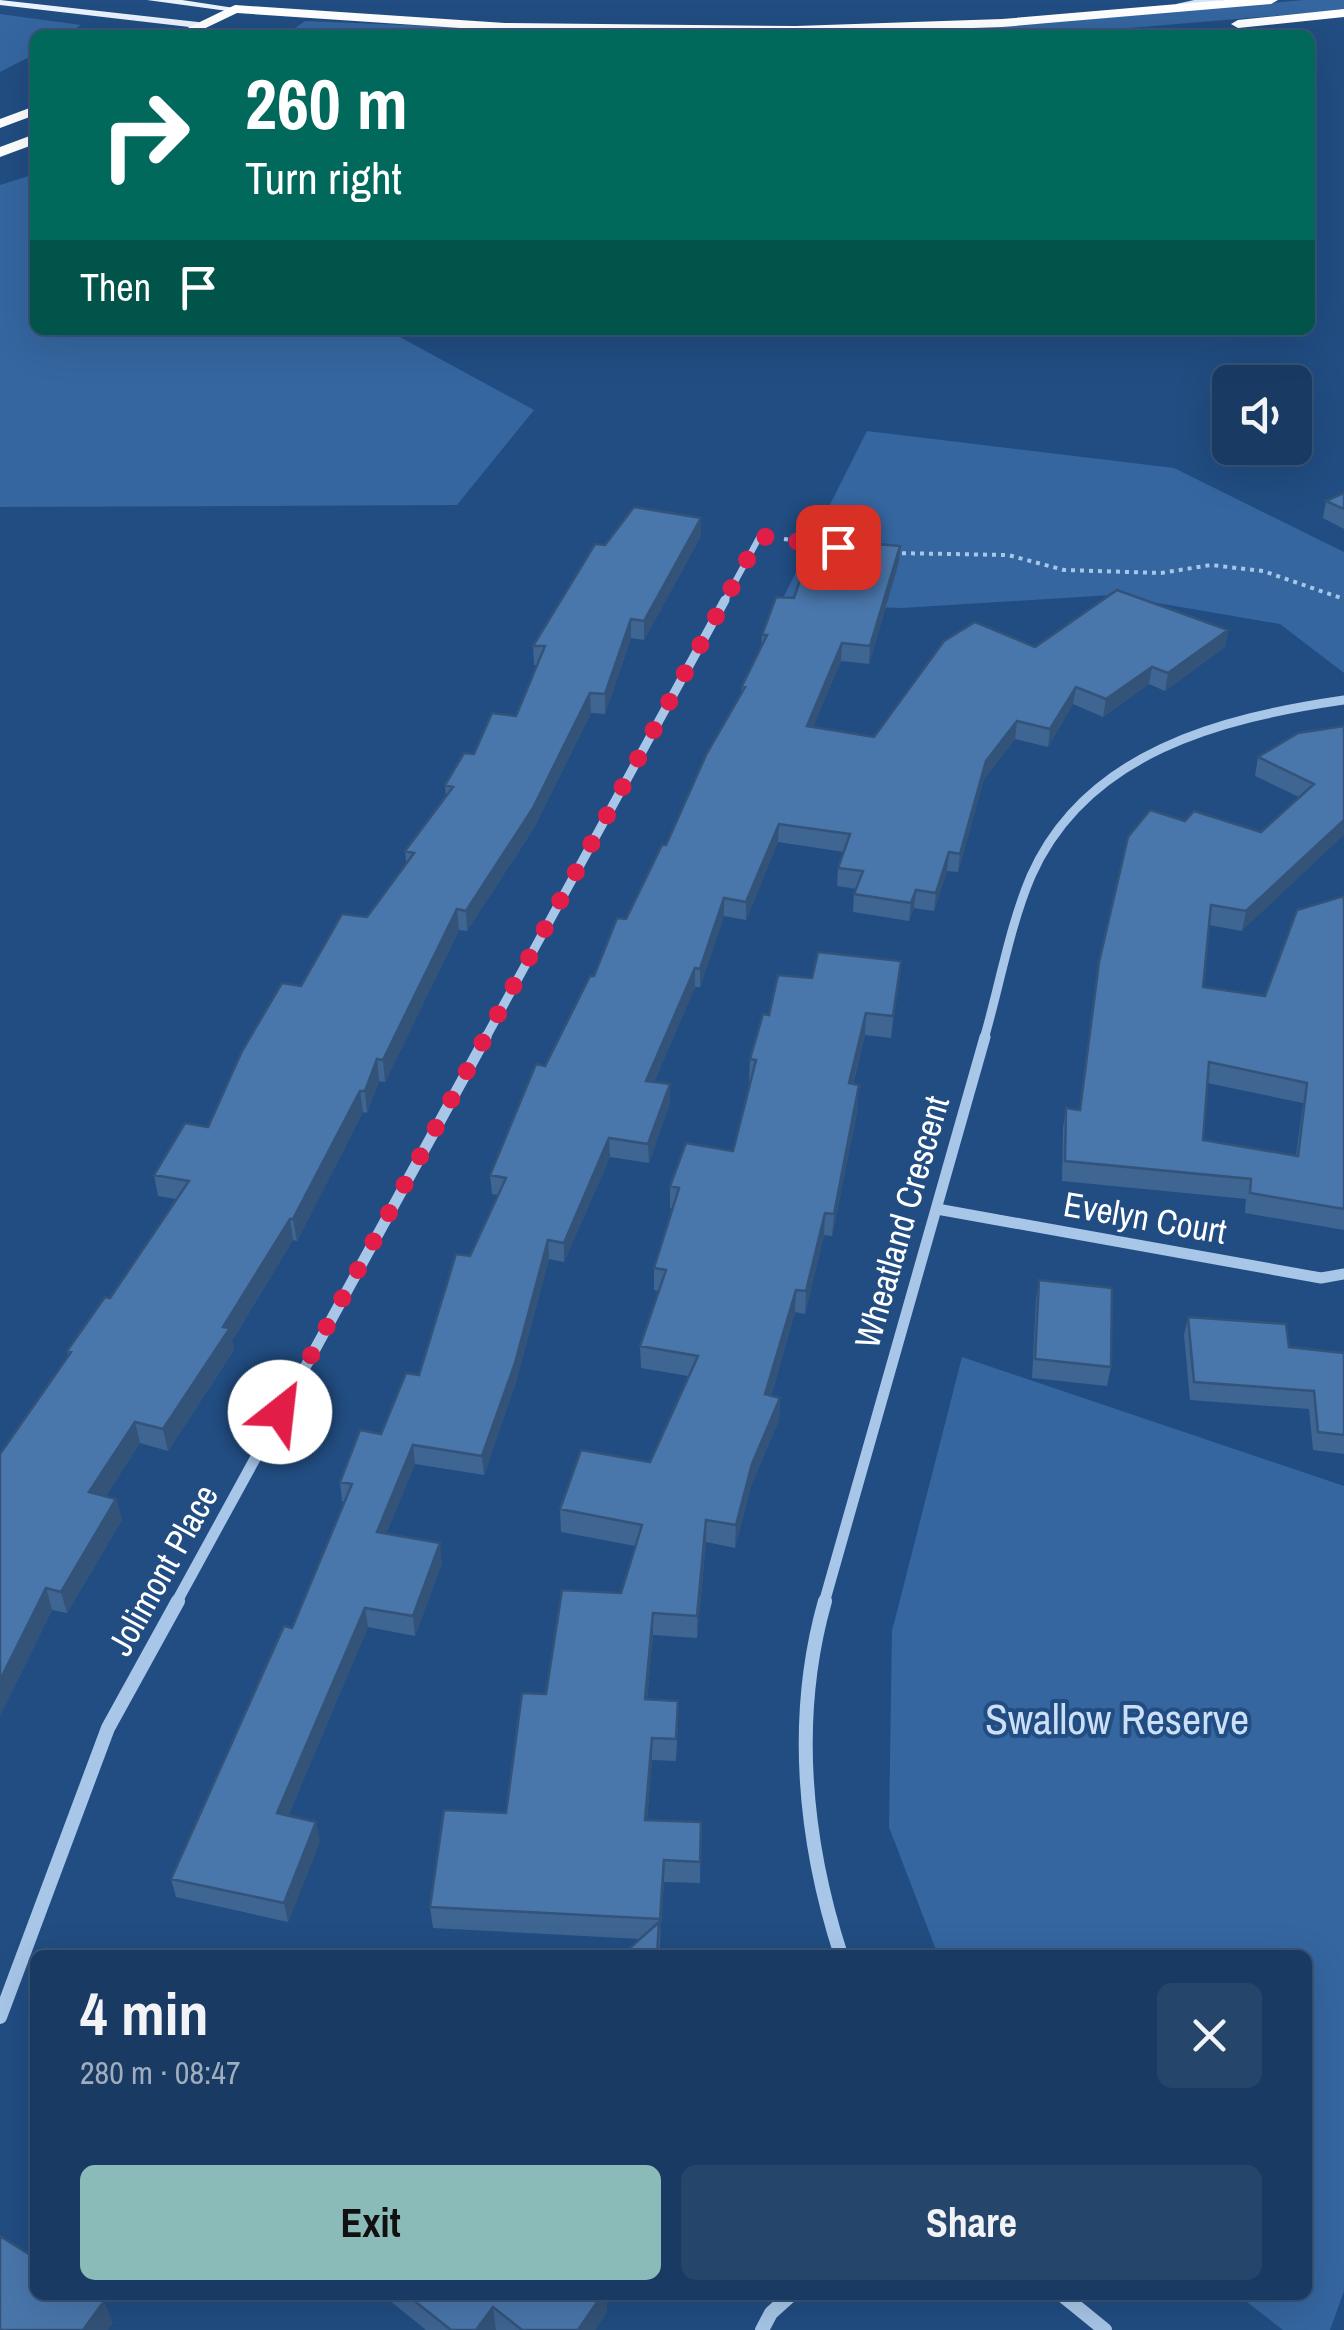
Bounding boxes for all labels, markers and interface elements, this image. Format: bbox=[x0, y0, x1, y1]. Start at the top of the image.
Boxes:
text: 260 m bbox=[245, 57, 408, 151]
icon: right bbox=[80, 70, 210, 200]
text: Turn right bbox=[245, 147, 402, 208]
icon: arrive bbox=[171, 260, 226, 315]
text: Then bbox=[80, 262, 151, 313]
map controls bbox=[1212, 365, 1312, 465]
button: sound bbox=[1212, 365, 1312, 465]
pin bbox=[796, 505, 881, 590]
icon: arrive bbox=[811, 520, 866, 575]
street label: Wheatland Crescent bbox=[843, 1090, 960, 1353]
street label: Evelyn Court bbox=[1060, 1180, 1230, 1255]
position arrow bbox=[228, 1360, 332, 1464]
street label: Jolimont Place bbox=[96, 1476, 229, 1663]
park label: Swallow Reserve bbox=[985, 1691, 1249, 1747]
text: 4 min bbox=[80, 1973, 209, 2054]
button: close bbox=[1157, 1983, 1262, 2088]
text: 280 m · 08:47 bbox=[80, 2051, 240, 2094]
button: Exit bbox=[80, 2165, 661, 2280]
button: Share bbox=[681, 2165, 1262, 2280]

